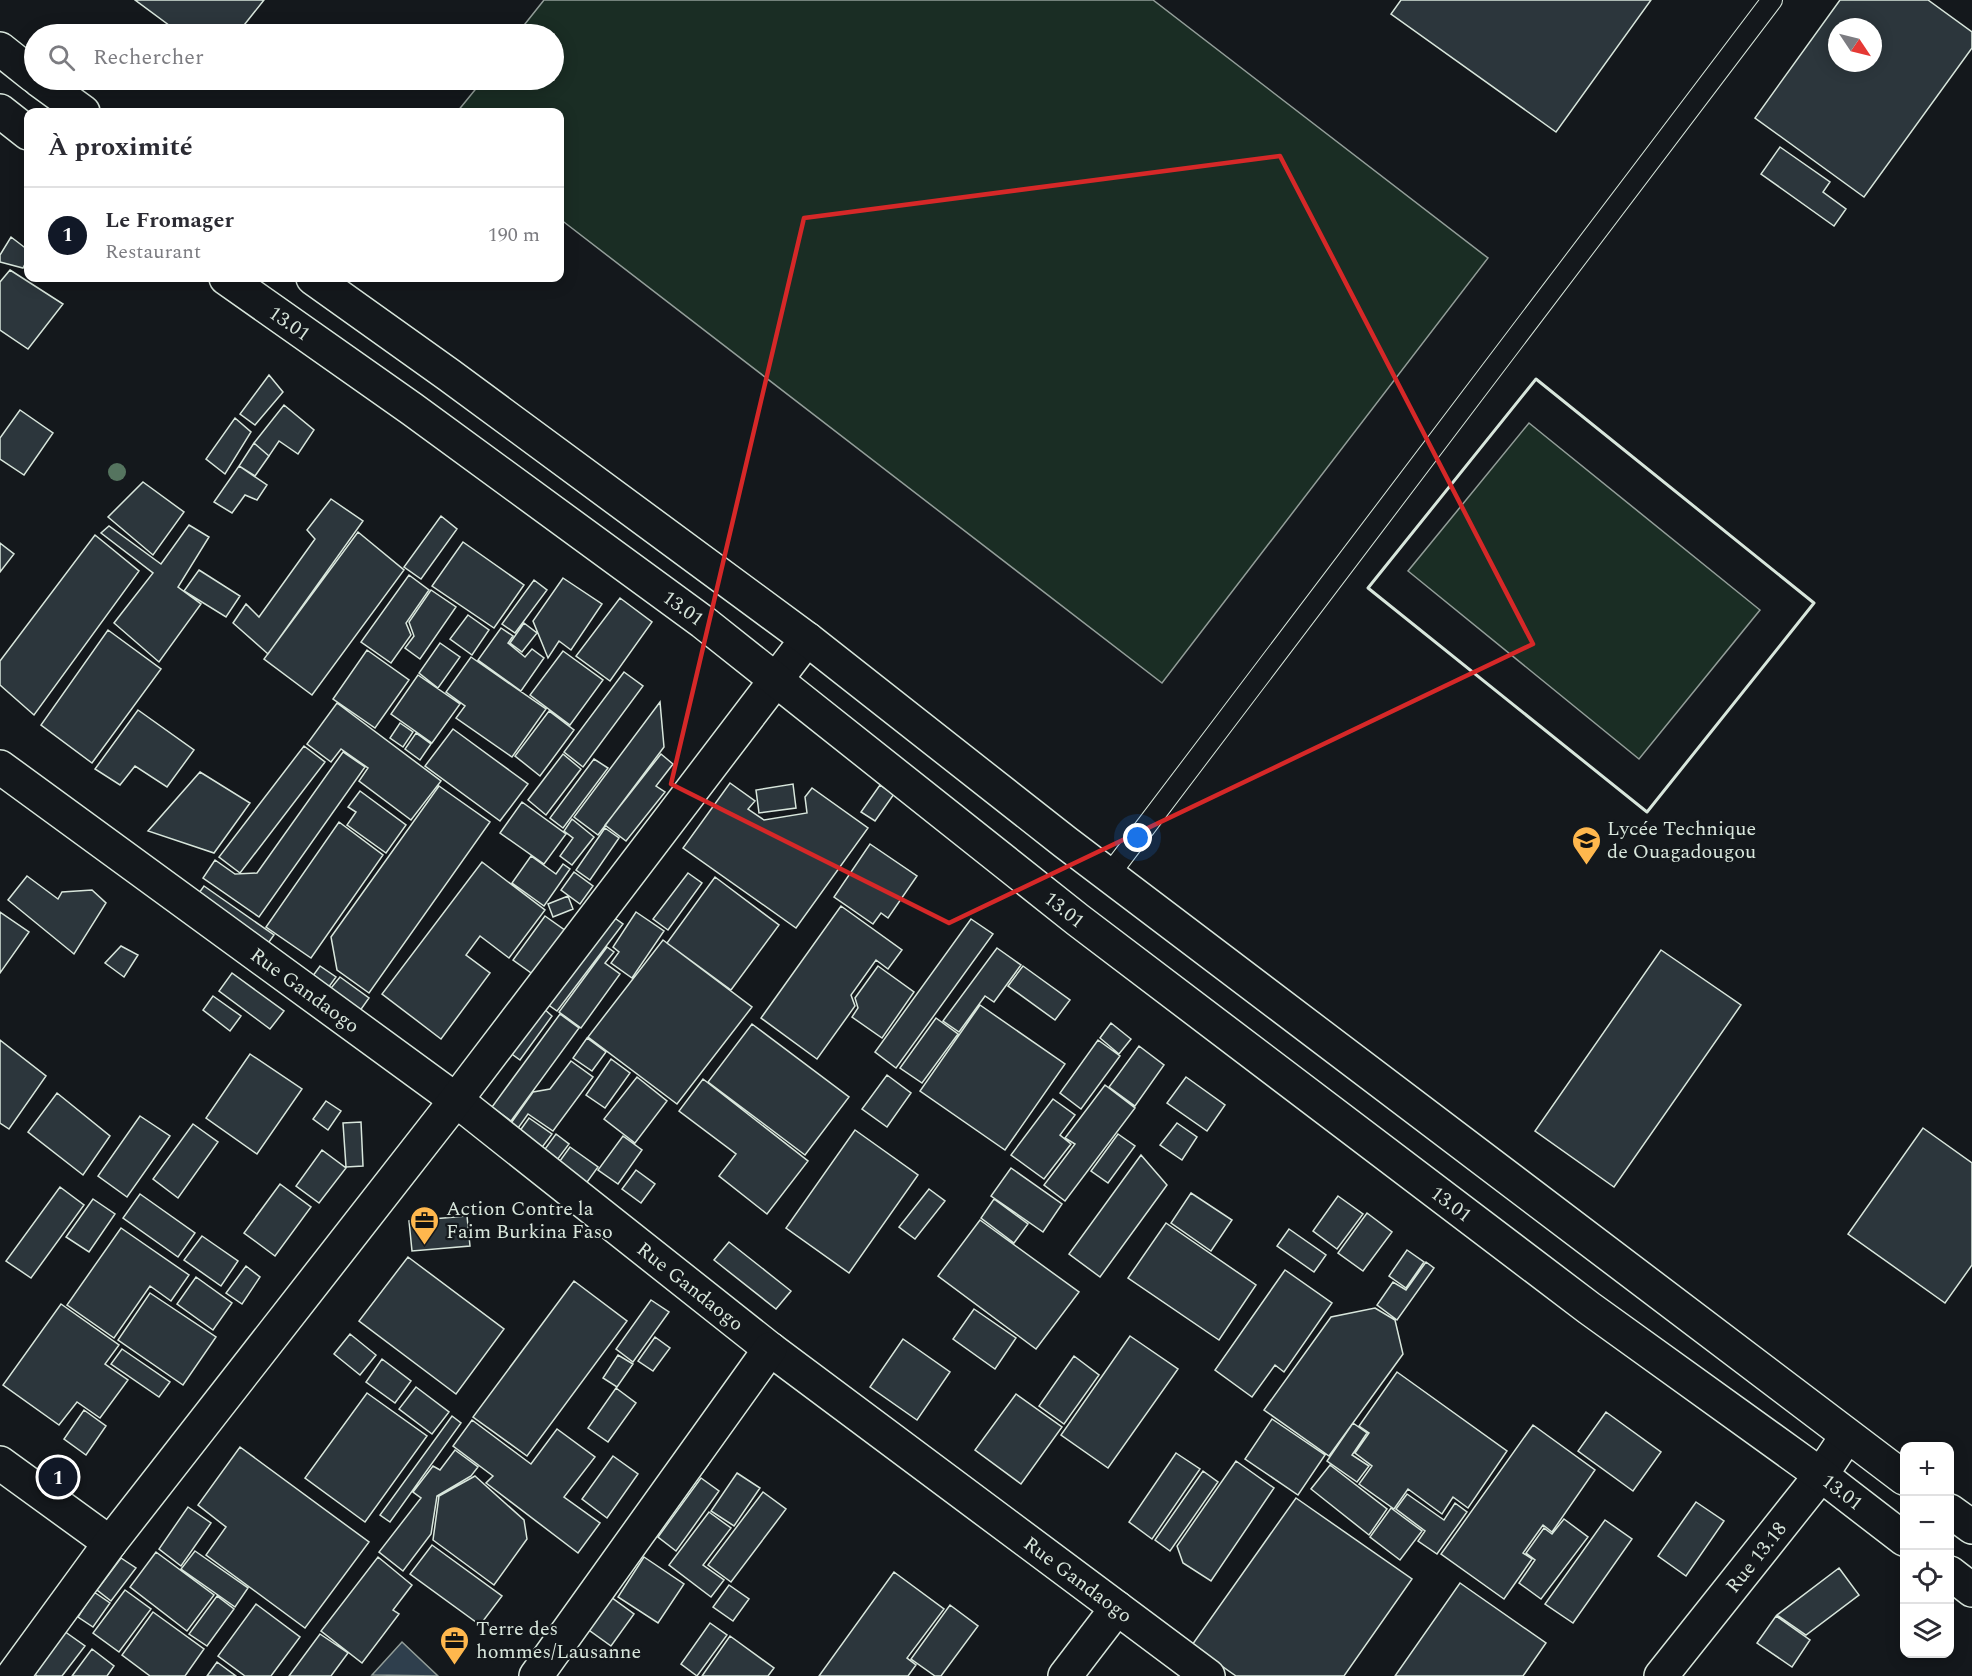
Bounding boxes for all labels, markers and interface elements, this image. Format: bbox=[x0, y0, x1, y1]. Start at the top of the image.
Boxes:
north arrow bbox=[1828, 18, 1882, 72]
search box bbox=[24, 24, 564, 90]
icon: search bbox=[45, 41, 78, 74]
text: Rechercher bbox=[93, 41, 204, 74]
text: À proximité bbox=[48, 127, 193, 167]
text: Le Fromager bbox=[105, 204, 234, 237]
text: 1 bbox=[62, 220, 73, 250]
text: 190 m bbox=[488, 220, 540, 250]
text: Restaurant bbox=[105, 237, 201, 267]
street label: 13.01 bbox=[262, 299, 316, 349]
street label: 13.01 bbox=[656, 583, 710, 634]
place label: Lycée Technique de Ouagadougou bbox=[1607, 814, 1756, 867]
your location bbox=[1123, 823, 1152, 852]
school or university icon: Lycée Technique de Ouagadougou bbox=[1570, 824, 1602, 866]
street label: 13.01 bbox=[1037, 884, 1091, 936]
street label: Rue Gandaogo bbox=[244, 940, 366, 1041]
street label: 13.01 bbox=[1424, 1179, 1478, 1230]
place label: Action Contre la Faim Burkina Faso bbox=[446, 1194, 613, 1247]
office icon: Action Contre la Faim Burkina Faso bbox=[409, 1204, 441, 1246]
street label: Rue Gandaogo bbox=[630, 1235, 750, 1339]
map controls bbox=[1900, 1442, 1954, 1658]
button: + bbox=[1900, 1442, 1954, 1496]
pin: 1 bbox=[38, 1454, 78, 1500]
street label: 13.01 bbox=[1815, 1467, 1869, 1518]
button: − bbox=[1900, 1496, 1954, 1550]
street label: Rue 13.18 bbox=[1719, 1515, 1794, 1600]
street label: Rue Gandaogo bbox=[1017, 1529, 1138, 1631]
button: locate bbox=[1900, 1550, 1954, 1604]
button: layers bbox=[1900, 1604, 1954, 1658]
place label: Terre des hommes/Lausanne bbox=[476, 1614, 641, 1667]
office icon: Terre des hommes/Lausanne bbox=[439, 1624, 471, 1666]

